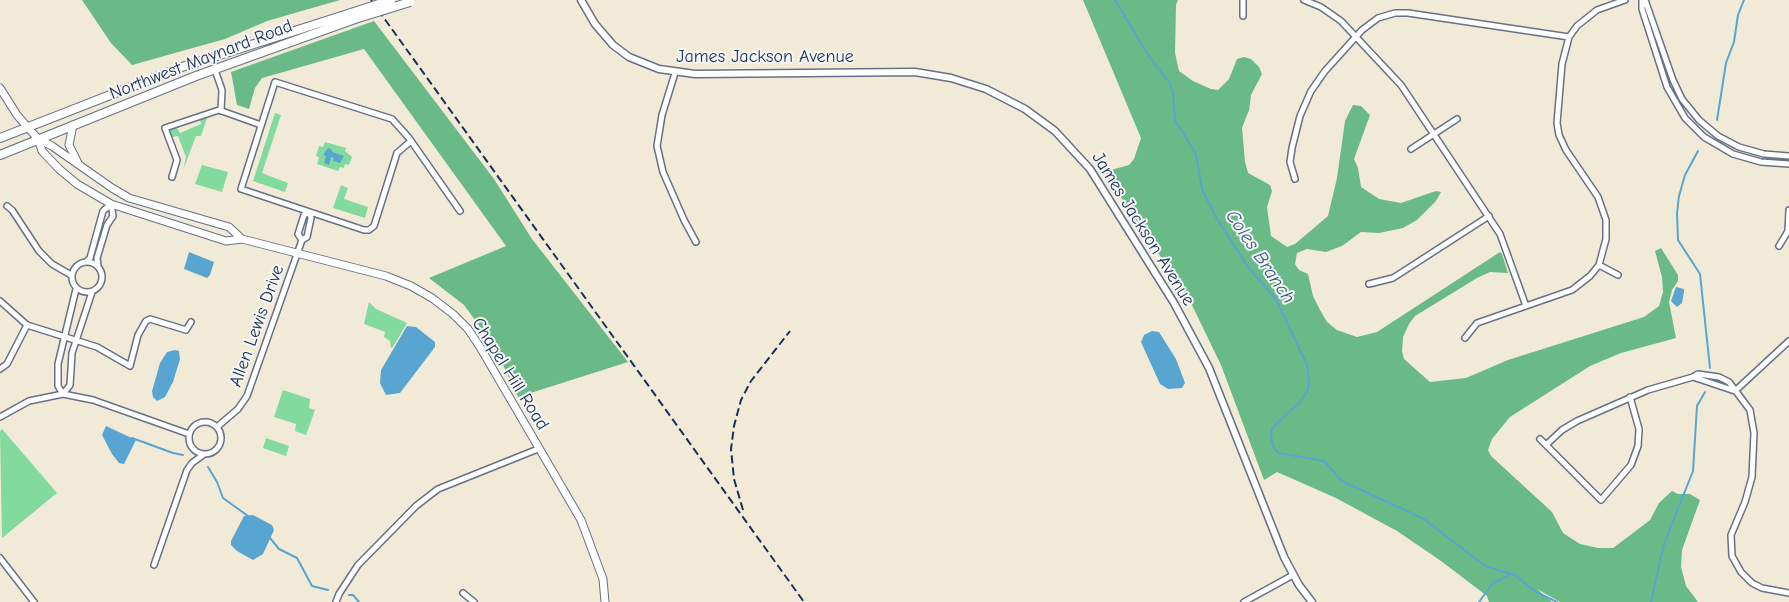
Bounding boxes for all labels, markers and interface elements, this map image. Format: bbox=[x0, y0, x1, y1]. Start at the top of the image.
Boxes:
street label: Northwest Maynard Road bbox=[107, 15, 295, 105]
street label: James Jackson Avenue bbox=[676, 46, 854, 68]
street label: James Jackson Avenue bbox=[1087, 148, 1199, 310]
water label: Coles Branch bbox=[1220, 206, 1300, 308]
street label: Allen Lewis Drive bbox=[225, 262, 289, 390]
street label: Chapel Hill Road bbox=[467, 314, 553, 434]

